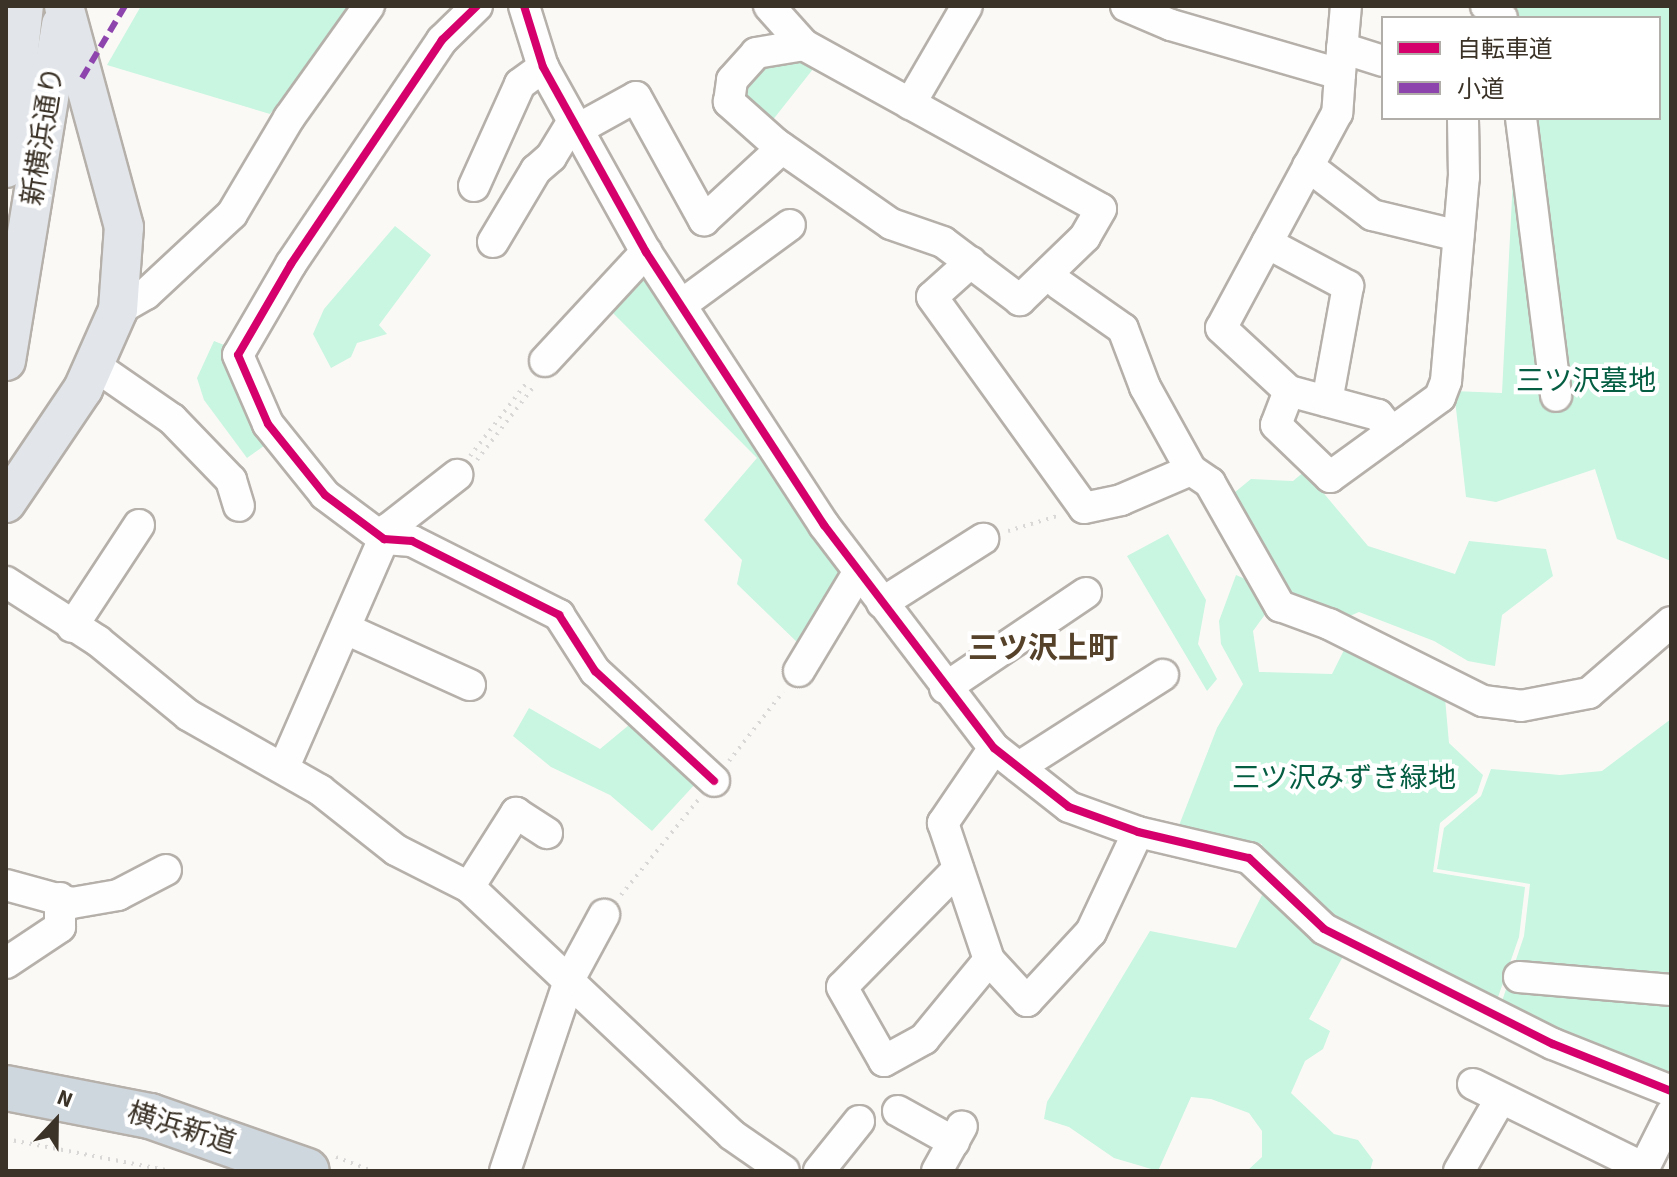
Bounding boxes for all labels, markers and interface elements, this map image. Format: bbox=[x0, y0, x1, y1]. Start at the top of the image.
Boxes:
legend bbox=[1381, 16, 1661, 120]
text: 自転車道 bbox=[1457, 32, 1553, 67]
street label: 新横浜通り bbox=[15, 64, 71, 208]
text: 小道 bbox=[1457, 72, 1505, 107]
park label: 三ツ沢墓地 bbox=[1516, 364, 1656, 398]
district label: 三ツ沢上町 bbox=[968, 631, 1118, 667]
park label: 三ツ沢みずき緑地 bbox=[1232, 761, 1456, 795]
north arrow bbox=[16, 1081, 96, 1161]
text: N bbox=[52, 1081, 78, 1116]
street label: 横浜新道 bbox=[124, 1096, 240, 1160]

